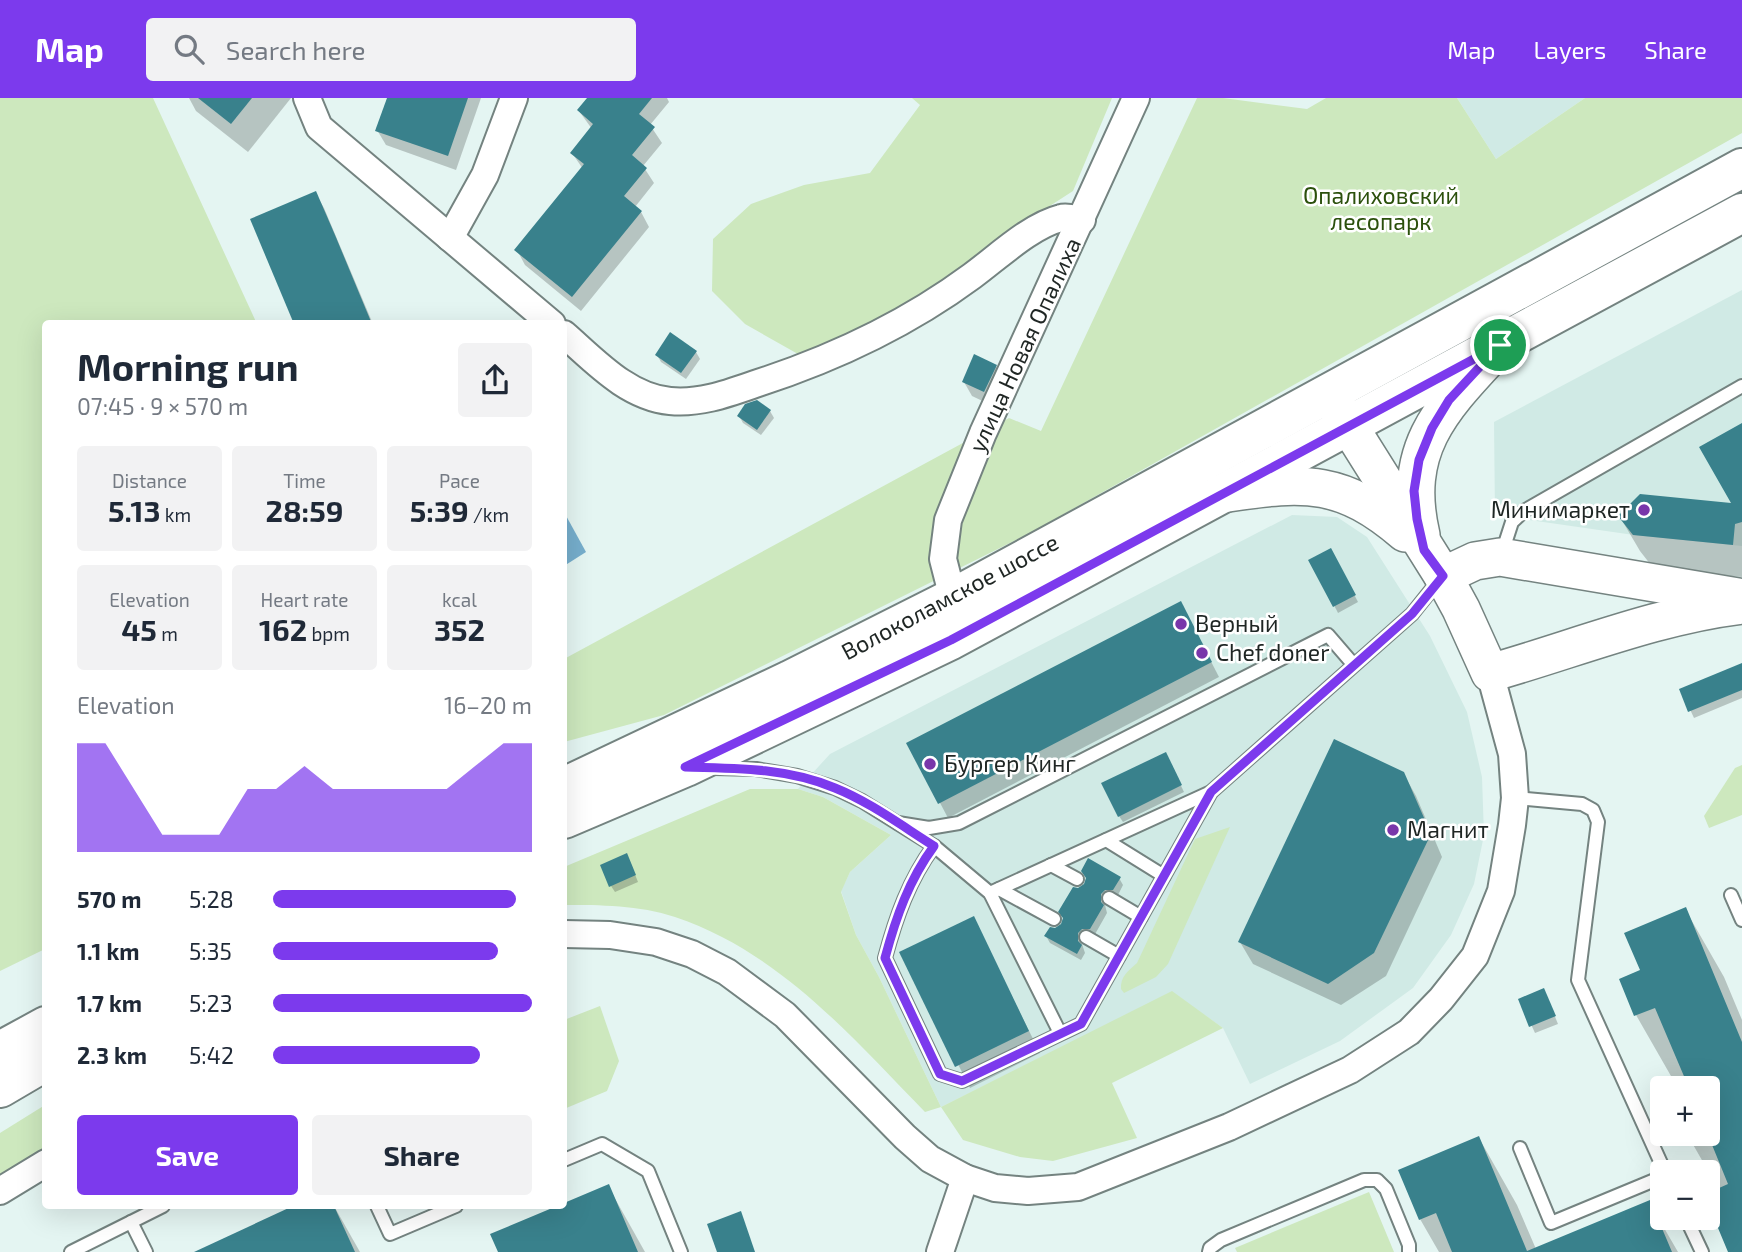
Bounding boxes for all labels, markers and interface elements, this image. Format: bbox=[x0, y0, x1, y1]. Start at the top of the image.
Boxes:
search box bbox=[146, 18, 636, 81]
text: Map bbox=[35, 29, 104, 69]
icon: search bbox=[170, 30, 208, 68]
text: Search here bbox=[226, 34, 365, 65]
text: Map bbox=[1447, 35, 1495, 64]
text: Layers bbox=[1533, 35, 1606, 64]
text: Share bbox=[1644, 35, 1707, 64]
park label: Опалиховский лесопарк bbox=[1303, 181, 1459, 235]
street label: улица Новая Опалиха bbox=[962, 233, 1087, 457]
pin bbox=[1470, 315, 1530, 375]
icon: arrive bbox=[1481, 326, 1519, 364]
text: Morning run bbox=[77, 343, 298, 389]
button: share bbox=[458, 343, 532, 417]
text: 07:45 · 9 × 570 m bbox=[77, 392, 248, 420]
text: Distance bbox=[112, 469, 187, 492]
text: Time bbox=[283, 469, 326, 492]
text: Pace bbox=[439, 469, 480, 492]
text: 5.13 bbox=[108, 492, 160, 528]
text: 28:59 bbox=[265, 492, 344, 528]
text: 5:39 bbox=[410, 492, 469, 528]
place label: Минимаркет bbox=[1491, 495, 1630, 523]
marker: Минимаркет bbox=[1636, 502, 1652, 518]
text: km bbox=[160, 503, 191, 526]
text: /km bbox=[469, 503, 509, 526]
street label: Волоколамское шоссе bbox=[836, 527, 1063, 665]
text: Elevation bbox=[109, 588, 190, 611]
text: Heart rate bbox=[261, 588, 348, 611]
text: kcal bbox=[442, 588, 477, 611]
place label: Верный bbox=[1195, 609, 1279, 637]
text: 45 bbox=[121, 611, 157, 647]
text: 162 bbox=[259, 611, 307, 647]
text: 352 bbox=[434, 611, 485, 647]
marker: Верный bbox=[1173, 616, 1189, 632]
text: m bbox=[157, 622, 178, 645]
text: bpm bbox=[307, 622, 350, 645]
place label: Chef doner bbox=[1216, 638, 1329, 666]
marker: Chef doner bbox=[1194, 645, 1210, 661]
text: Elevation bbox=[77, 691, 175, 719]
text: 16–20 m bbox=[444, 691, 532, 719]
place label: Бургер Кинг bbox=[944, 749, 1076, 778]
marker: Бургер Кинг bbox=[922, 756, 938, 772]
place label: Магнит bbox=[1407, 815, 1489, 843]
marker: Магнит bbox=[1385, 822, 1401, 838]
text: 570 m bbox=[77, 885, 142, 913]
text: 5:28 bbox=[189, 885, 234, 913]
text: 1.1 km bbox=[77, 937, 140, 965]
text: 5:35 bbox=[189, 937, 232, 965]
text: 1.7 km bbox=[77, 989, 142, 1017]
text: 5:23 bbox=[189, 989, 232, 1017]
text: 2.3 km bbox=[77, 1041, 147, 1069]
text: 5:42 bbox=[189, 1041, 234, 1069]
map controls bbox=[1650, 1076, 1720, 1230]
button: + bbox=[1650, 1076, 1720, 1146]
button: Save bbox=[77, 1115, 298, 1195]
button: Share bbox=[312, 1115, 532, 1195]
button: − bbox=[1650, 1160, 1720, 1230]

